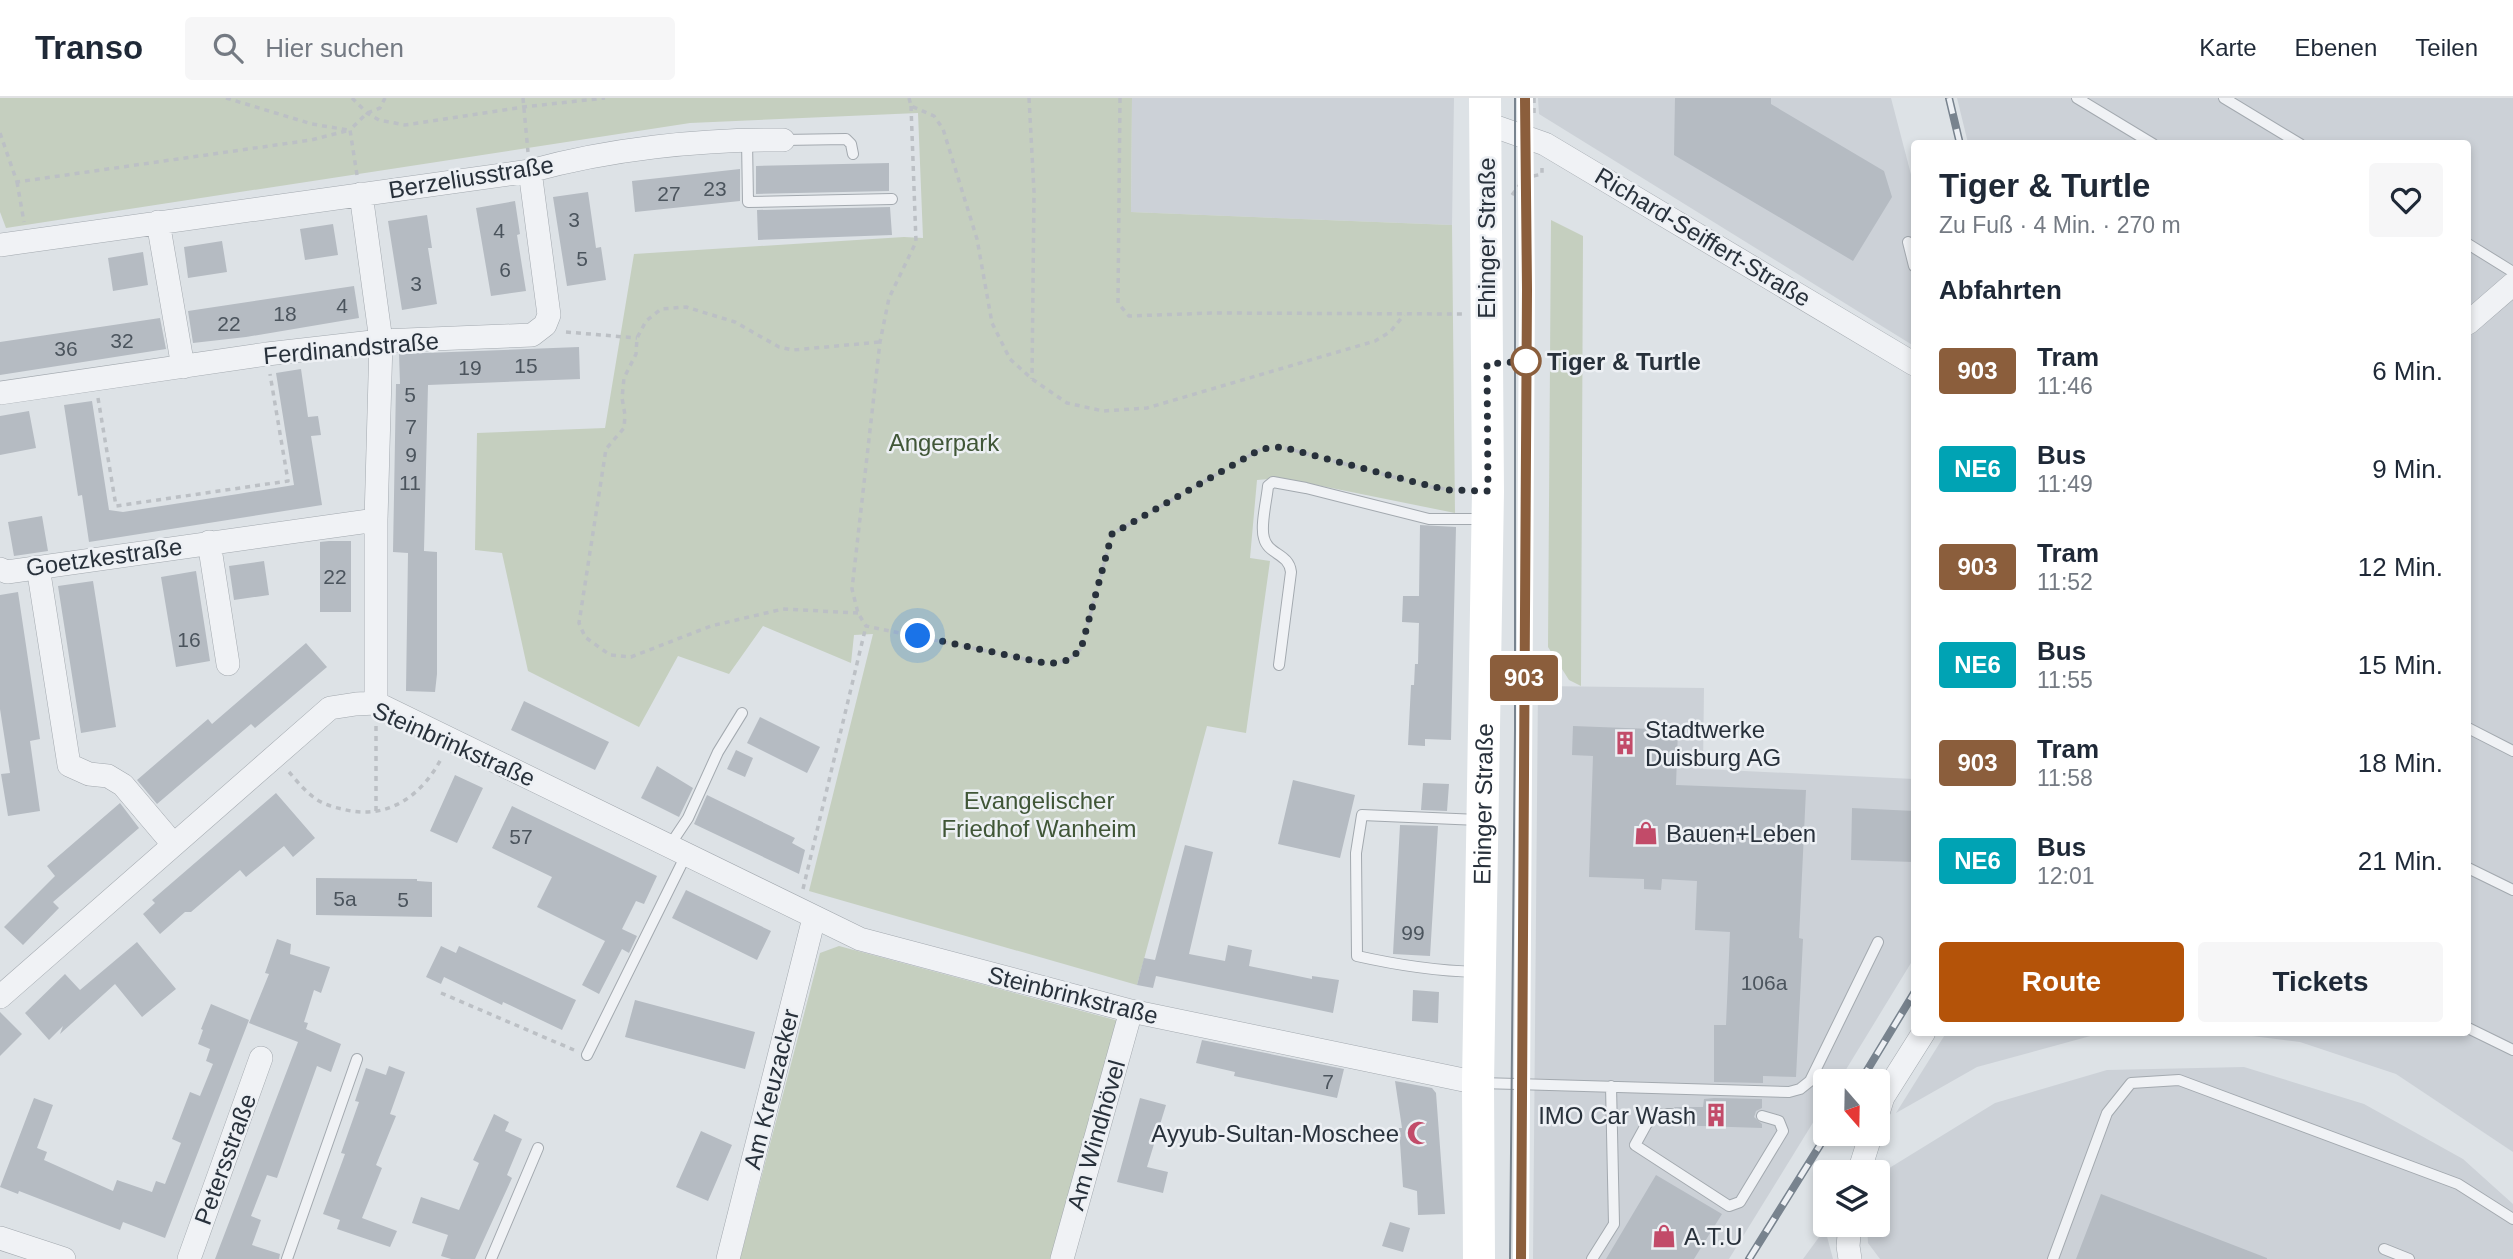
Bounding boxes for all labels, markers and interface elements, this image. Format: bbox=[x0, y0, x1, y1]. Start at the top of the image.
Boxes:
search box bbox=[185, 17, 675, 80]
text: Transo bbox=[35, 29, 143, 66]
icon: search bbox=[209, 29, 247, 67]
text: Hier suchen bbox=[265, 33, 404, 63]
text: Karte bbox=[2199, 34, 2257, 61]
text: Ebenen bbox=[2295, 34, 2377, 61]
text: Teilen bbox=[2415, 34, 2478, 61]
street label: Berzeliusstraße bbox=[387, 151, 555, 203]
street label: Ehinger Straße bbox=[1473, 157, 1500, 319]
street label: Richard-Seiffert-Straße bbox=[1590, 162, 1816, 312]
button: heart bbox=[2369, 163, 2443, 237]
text: Tiger & Turtle bbox=[1939, 167, 2150, 204]
house number: 23 bbox=[703, 177, 727, 200]
house number: 27 bbox=[657, 182, 681, 205]
house number: 3 bbox=[568, 208, 580, 231]
text: Zu Fuß · 4 Min. · 270 m bbox=[1939, 212, 2181, 238]
house number: 4 bbox=[493, 219, 505, 242]
house number: 5 bbox=[576, 247, 588, 270]
house number: 6 bbox=[499, 258, 511, 281]
house number: 3 bbox=[410, 272, 422, 295]
text: Abfahrten bbox=[1939, 275, 2062, 305]
house number: 4 bbox=[336, 294, 348, 317]
house number: 18 bbox=[273, 302, 297, 325]
house number: 22 bbox=[217, 312, 241, 335]
street label: Ferdinandstraße bbox=[262, 327, 440, 369]
house number: 32 bbox=[110, 329, 134, 352]
house number: 36 bbox=[54, 337, 78, 360]
text: Tram bbox=[2037, 342, 2099, 372]
marker: Tiger & Turtle bbox=[1511, 346, 1541, 376]
place label: Tiger & Turtle bbox=[1547, 348, 1701, 375]
house number: 15 bbox=[514, 354, 538, 377]
house number: 19 bbox=[458, 356, 482, 379]
text: 6 Min. bbox=[2372, 356, 2443, 386]
text: 903 bbox=[1957, 357, 1998, 384]
text: 11:46 bbox=[2037, 373, 2093, 399]
house number: 5 bbox=[404, 383, 416, 406]
house number: 7 bbox=[405, 415, 417, 438]
park label: Angerpark bbox=[889, 429, 1000, 456]
text: Bus bbox=[2037, 440, 2086, 470]
house number: 9 bbox=[405, 443, 417, 466]
text: 9 Min. bbox=[2372, 454, 2443, 484]
text: NE6 bbox=[1954, 455, 2001, 482]
house number: 11 bbox=[399, 471, 421, 494]
text: 11:49 bbox=[2037, 471, 2093, 497]
street label: Goetzkestraße bbox=[24, 533, 184, 581]
text: Tram bbox=[2037, 538, 2099, 568]
text: 12 Min. bbox=[2358, 552, 2443, 582]
text: 903 bbox=[1957, 553, 1998, 580]
house number: 22 bbox=[323, 565, 347, 588]
text: 11:52 bbox=[2037, 569, 2093, 595]
your location bbox=[900, 618, 935, 653]
house number: 16 bbox=[177, 628, 201, 651]
text: Bus bbox=[2037, 636, 2086, 666]
text: 15 Min. bbox=[2358, 650, 2443, 680]
text: NE6 bbox=[1954, 651, 2001, 678]
line badge: 903 bbox=[1484, 655, 1564, 701]
text: 903 bbox=[1504, 664, 1544, 691]
text: 11:55 bbox=[2037, 667, 2093, 693]
street label: Steinbrinkstraße bbox=[369, 696, 539, 792]
place label: Stadtwerke Duisburg AG bbox=[1645, 716, 1781, 771]
street label: Ehinger Straße bbox=[1468, 723, 1498, 885]
building icon: Stadtwerke Duisburg AG bbox=[1611, 729, 1639, 757]
text: Tram bbox=[2037, 734, 2099, 764]
text: 18 Min. bbox=[2358, 748, 2443, 778]
text: 903 bbox=[1957, 749, 1998, 776]
text: 11:58 bbox=[2037, 765, 2093, 791]
park label: Evangelischer Friedhof Wanheim bbox=[941, 787, 1137, 842]
shop icon: Bauen+Leben bbox=[1632, 819, 1660, 847]
place label: Bauen+Leben bbox=[1666, 820, 1816, 847]
house number: 57 bbox=[509, 825, 533, 848]
text: Bus bbox=[2037, 832, 2086, 862]
text: 21 Min. bbox=[2358, 846, 2443, 876]
text: NE6 bbox=[1954, 847, 2001, 874]
text: 12:01 bbox=[2037, 863, 2095, 889]
house number: 5a bbox=[333, 887, 357, 910]
house number: 5 bbox=[397, 888, 409, 911]
house number: 99 bbox=[1401, 921, 1425, 944]
button: Route bbox=[1939, 942, 2184, 1022]
button: Tickets bbox=[2198, 942, 2443, 1022]
street label: Steinbrinkstraße bbox=[985, 961, 1161, 1029]
house number: 106a bbox=[1741, 971, 1788, 994]
street label: Am Kreuzacker bbox=[738, 1006, 804, 1172]
street label: Am Windhövel bbox=[1062, 1057, 1130, 1213]
north arrow bbox=[1813, 1069, 1890, 1146]
map controls bbox=[1813, 1069, 1890, 1237]
house number: 7 bbox=[1322, 1070, 1334, 1093]
street label: Petersstraße bbox=[189, 1090, 261, 1228]
building icon: IMO Car Wash bbox=[1702, 1101, 1730, 1129]
place label: IMO Car Wash bbox=[1538, 1102, 1696, 1129]
mosque icon: Ayyub-Sultan-Moschee bbox=[1405, 1119, 1433, 1147]
place label: Ayyub-Sultan-Moschee bbox=[1151, 1120, 1399, 1147]
button: layers bbox=[1813, 1160, 1890, 1237]
shop icon: A.T.U bbox=[1650, 1222, 1678, 1250]
place label: A.T.U bbox=[1684, 1223, 1743, 1250]

